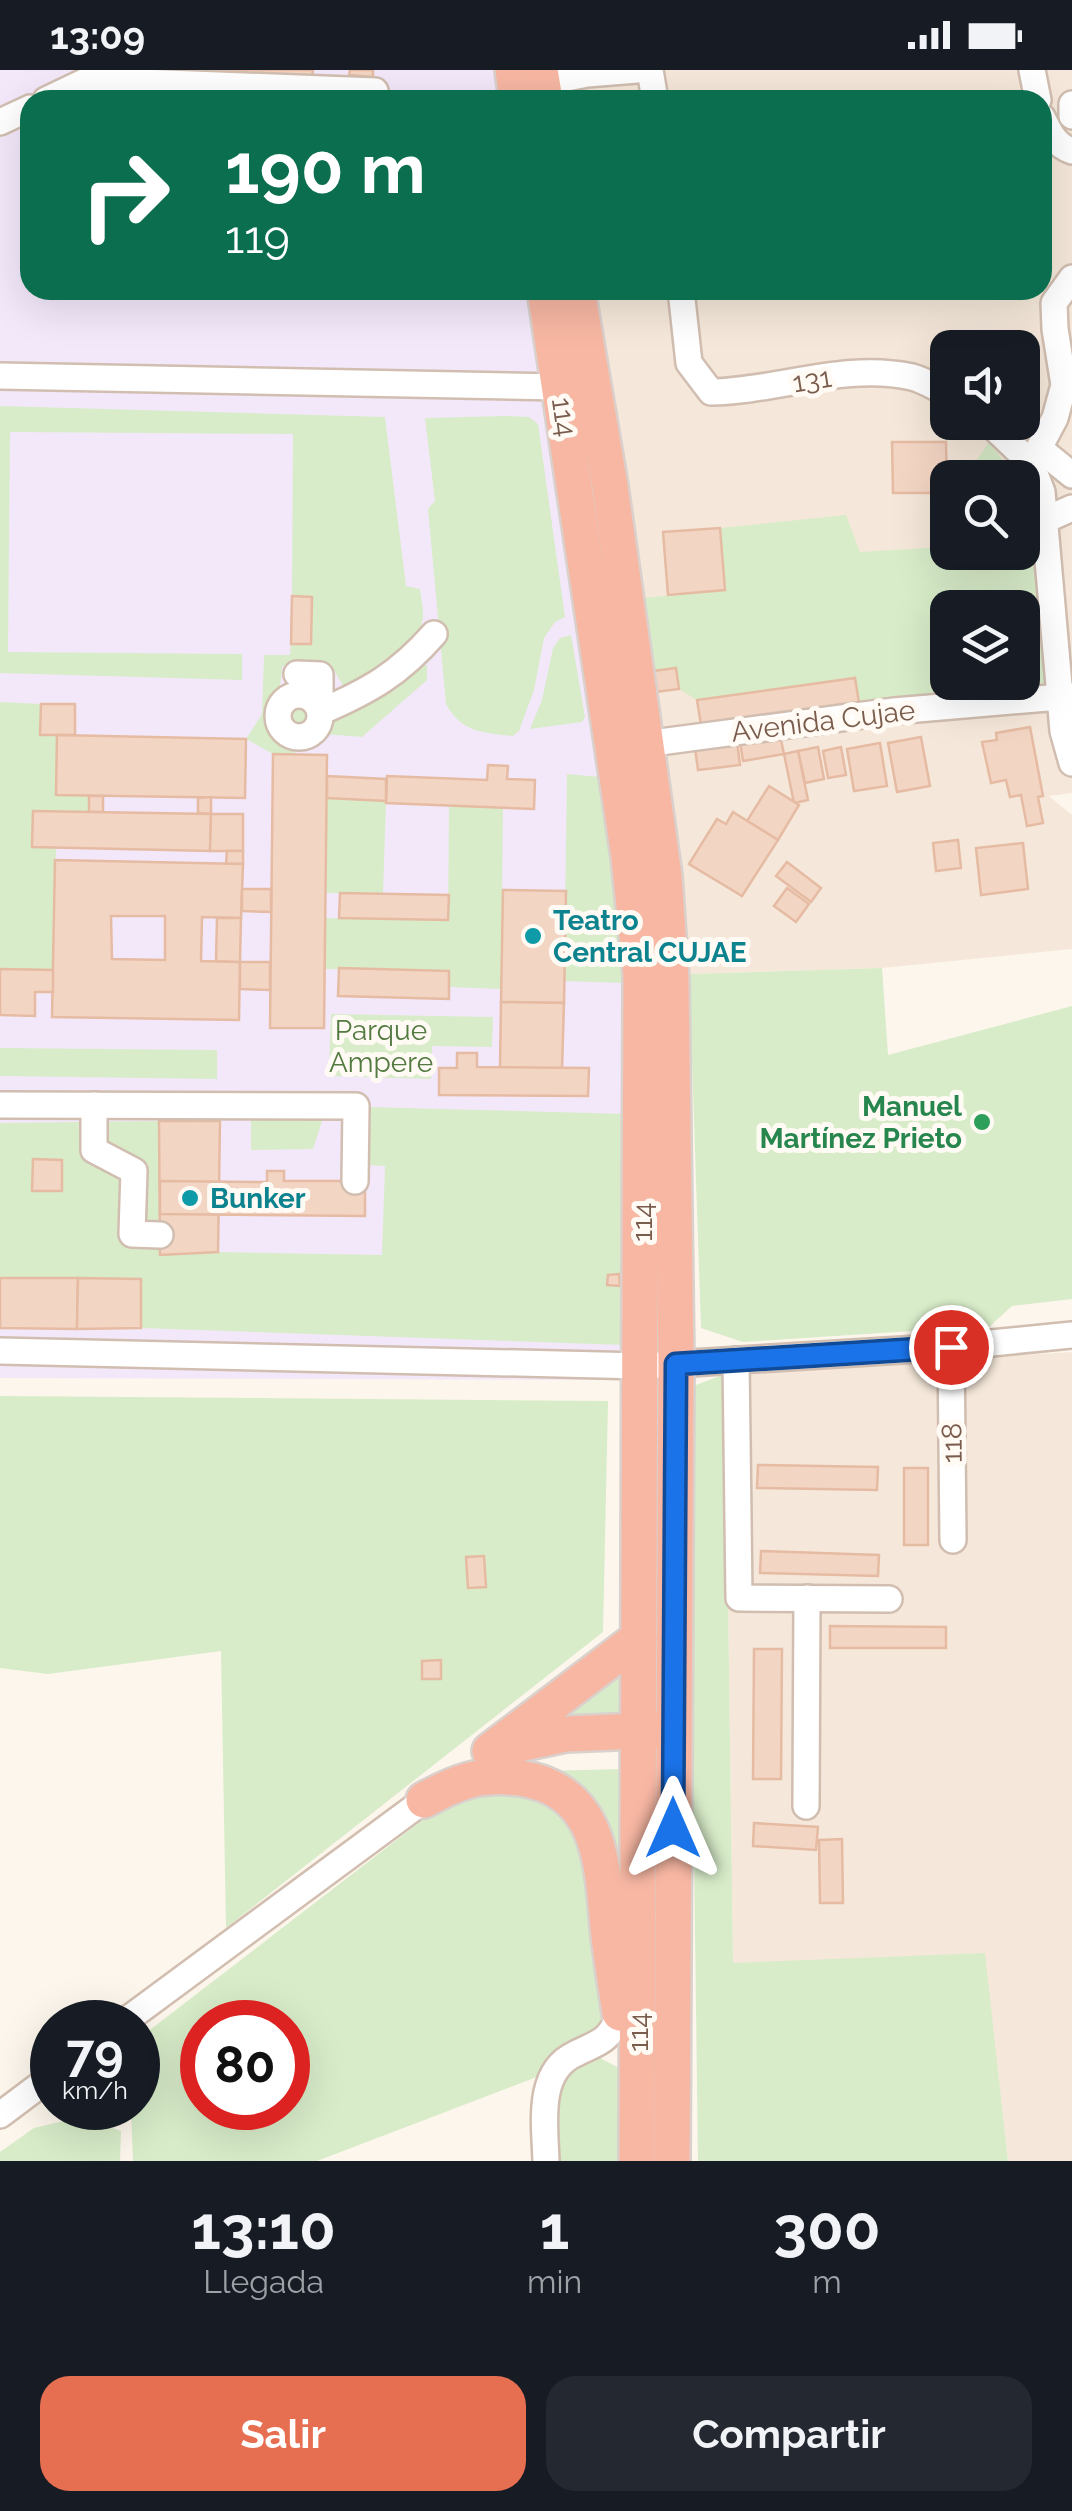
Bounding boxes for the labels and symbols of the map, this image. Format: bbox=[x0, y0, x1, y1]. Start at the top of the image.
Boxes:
street label: 131 bbox=[790, 361, 834, 399]
street label: 114 bbox=[545, 395, 583, 439]
street label: Avenida Cujae bbox=[729, 693, 917, 749]
place label: Teatro Central CUJAE bbox=[553, 904, 747, 969]
marker: Teatro Central CUJAE bbox=[522, 925, 544, 947]
park label: Parque Ampere bbox=[329, 1014, 433, 1079]
place label: Manuel Martínez Prieto bbox=[760, 1090, 962, 1155]
marker: Manuel Martínez Prieto bbox=[971, 1111, 993, 1133]
place label: Bunker bbox=[210, 1182, 306, 1215]
marker: Bunker bbox=[179, 1187, 201, 1209]
street label: 114 bbox=[626, 1202, 659, 1242]
pin bbox=[909, 1305, 994, 1390]
street label: 118 bbox=[935, 1422, 969, 1464]
position arrow bbox=[621, 1776, 725, 1880]
speed limit sign: 80 bbox=[180, 2000, 310, 2130]
street label: 114 bbox=[622, 2012, 655, 2052]

